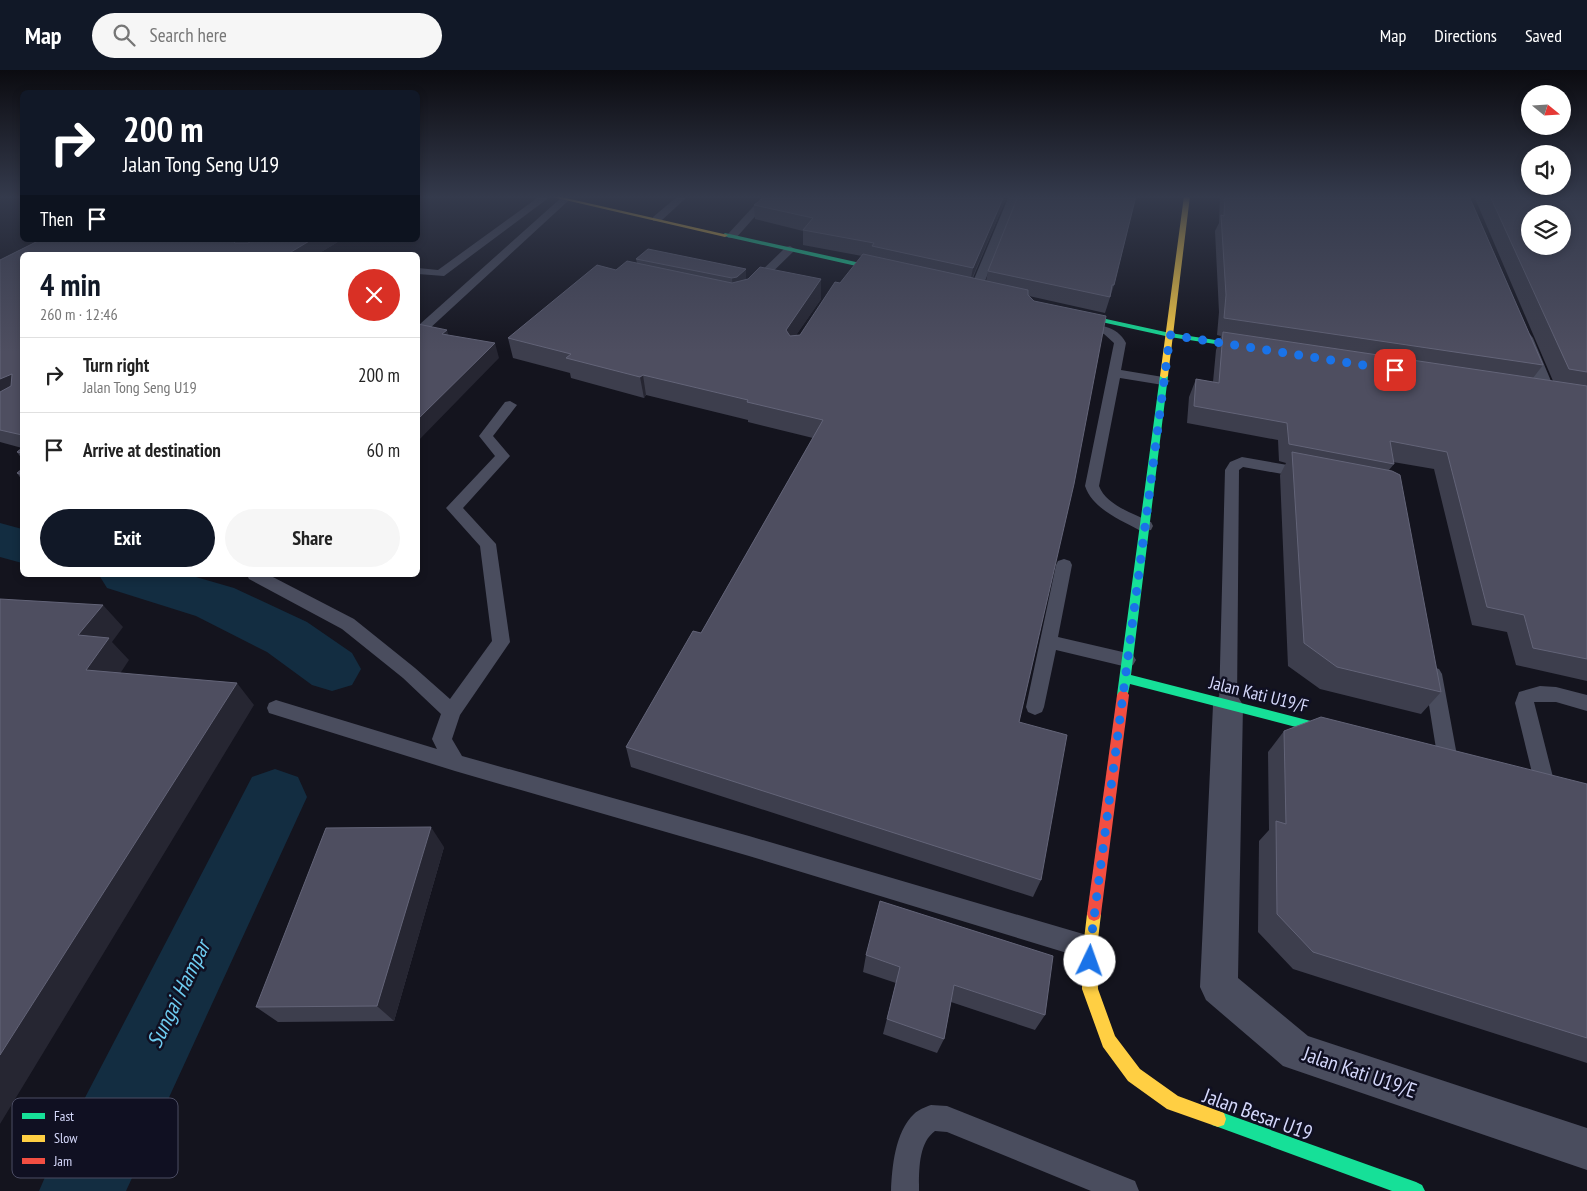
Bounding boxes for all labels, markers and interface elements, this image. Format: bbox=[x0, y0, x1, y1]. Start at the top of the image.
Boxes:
search box bbox=[92, 13, 442, 58]
text: Map bbox=[25, 20, 62, 51]
icon: search bbox=[110, 21, 138, 49]
text: Search here bbox=[150, 23, 227, 47]
text: Map bbox=[1380, 24, 1406, 47]
text: Directions bbox=[1434, 24, 1497, 47]
text: Saved bbox=[1525, 24, 1562, 47]
north arrow bbox=[1521, 85, 1571, 135]
map controls bbox=[1521, 85, 1571, 255]
text: 200 m bbox=[123, 106, 204, 152]
icon: right bbox=[40, 110, 105, 175]
button: sound bbox=[1521, 145, 1571, 195]
text: Jalan Tong Seng U19 bbox=[123, 150, 279, 178]
icon: arrive bbox=[83, 205, 111, 233]
button: layers bbox=[1521, 205, 1571, 255]
text: Then bbox=[40, 207, 73, 231]
text: 4 min bbox=[40, 265, 101, 304]
button: close bbox=[348, 269, 400, 321]
text: 260 m · 12:46 bbox=[40, 304, 118, 324]
pin bbox=[1374, 349, 1416, 391]
text: Turn right bbox=[83, 353, 149, 377]
icon: arrive bbox=[1381, 356, 1409, 384]
icon: right bbox=[40, 361, 68, 389]
text: 200 m bbox=[358, 363, 400, 387]
text: Jalan Tong Seng U19 bbox=[83, 377, 197, 397]
icon: arrive bbox=[40, 436, 68, 464]
text: Arrive at destination bbox=[83, 438, 221, 462]
text: 60 m bbox=[367, 438, 400, 462]
button: Exit bbox=[40, 509, 215, 567]
button: Share bbox=[225, 509, 400, 567]
street label: Jalan Kati U19/F bbox=[1206, 670, 1311, 717]
water label: Sungai Hampar bbox=[140, 933, 217, 1052]
position arrow bbox=[1063, 934, 1115, 986]
street label: Jalan Kati U19/E bbox=[1299, 1040, 1420, 1104]
street label: Jalan Besar U19 bbox=[1199, 1081, 1316, 1146]
legend bbox=[12, 1098, 178, 1178]
text: Fast bbox=[54, 1107, 74, 1125]
text: Slow bbox=[54, 1129, 78, 1147]
text: Jam bbox=[53, 1152, 72, 1170]

